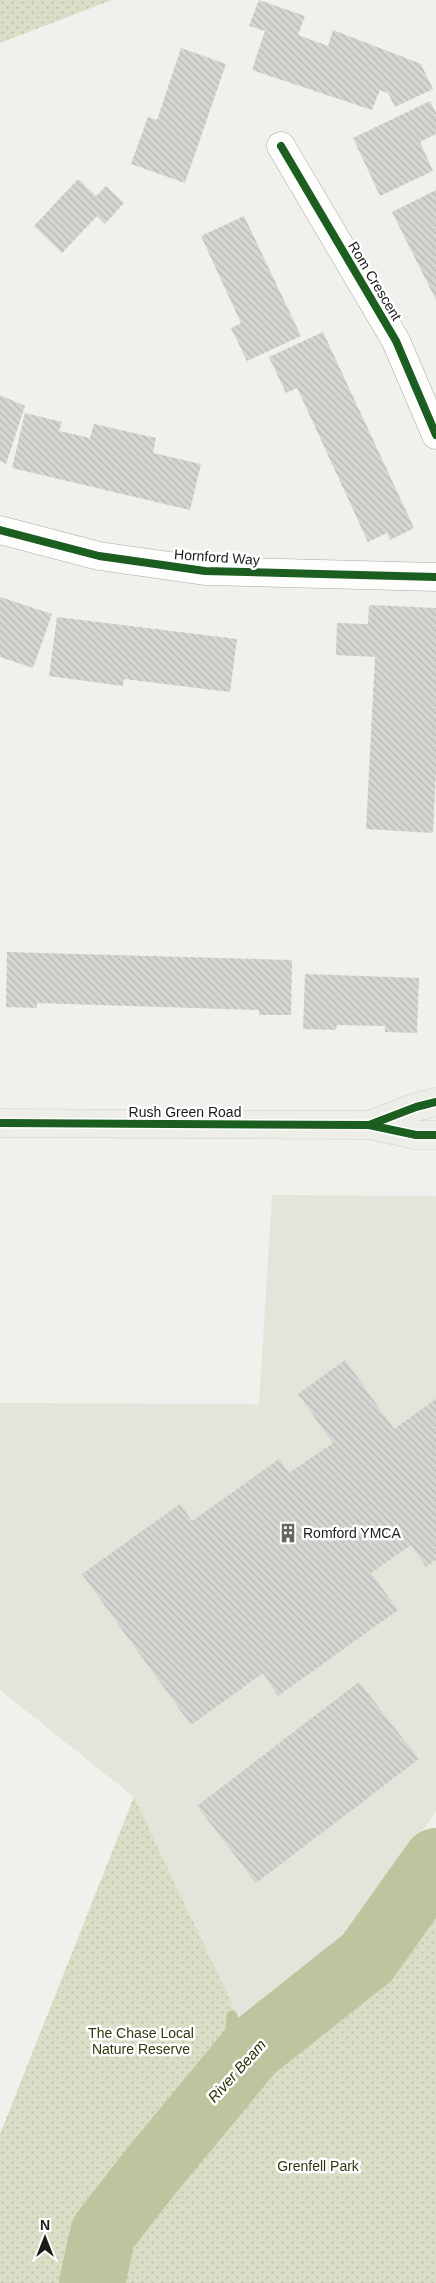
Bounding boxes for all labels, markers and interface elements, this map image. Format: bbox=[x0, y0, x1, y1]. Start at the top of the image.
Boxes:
street label: Rom Crescent bbox=[345, 239, 405, 324]
street label: Hornford Way bbox=[174, 546, 260, 568]
street label: Rush Green Road bbox=[129, 1104, 241, 1120]
building icon: Romford YMCA bbox=[277, 1522, 299, 1544]
place label: Romford YMCA bbox=[303, 1525, 401, 1541]
park label: The Chase Local Nature Reserve bbox=[88, 2025, 194, 2057]
water label: River Beam bbox=[204, 2036, 269, 2105]
park label: Grenfell Park bbox=[277, 2158, 360, 2174]
north arrow bbox=[20, 2213, 70, 2263]
text: N bbox=[40, 2217, 50, 2233]

